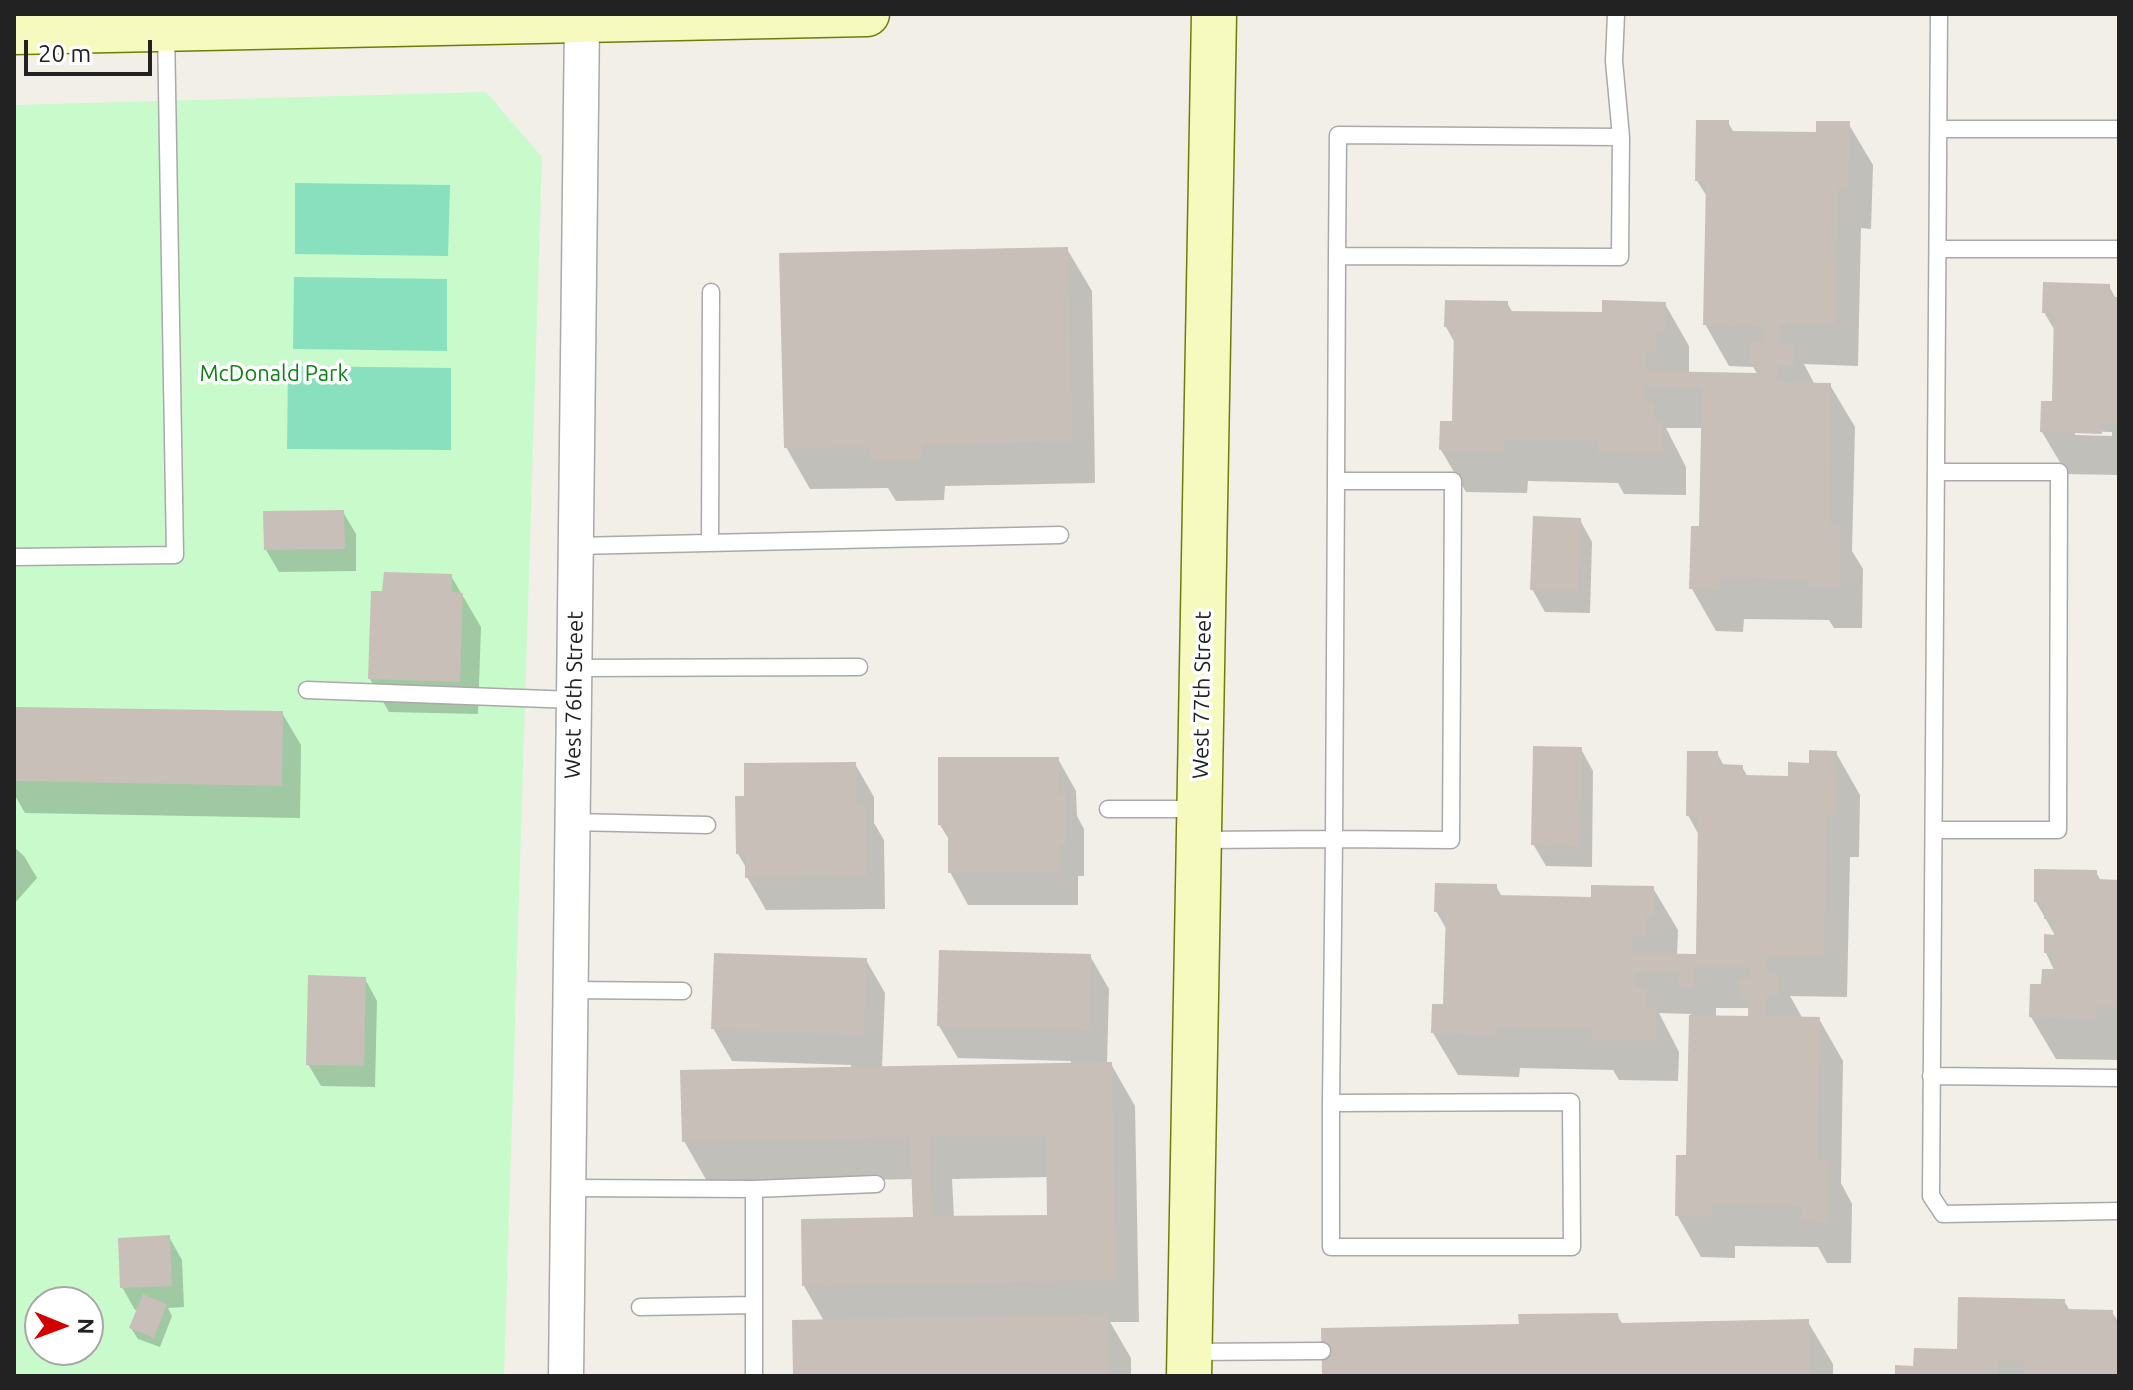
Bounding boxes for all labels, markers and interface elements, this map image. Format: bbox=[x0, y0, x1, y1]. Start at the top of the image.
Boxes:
scale bar bbox=[28, 24, 156, 74]
text: 20 m bbox=[38, 40, 91, 67]
park label: McDonald Park bbox=[199, 361, 349, 387]
street label: West 76th Street bbox=[559, 611, 589, 779]
street label: West 77th Street bbox=[1187, 611, 1217, 779]
north arrow bbox=[24, 1286, 104, 1366]
text: N bbox=[74, 1318, 99, 1335]

